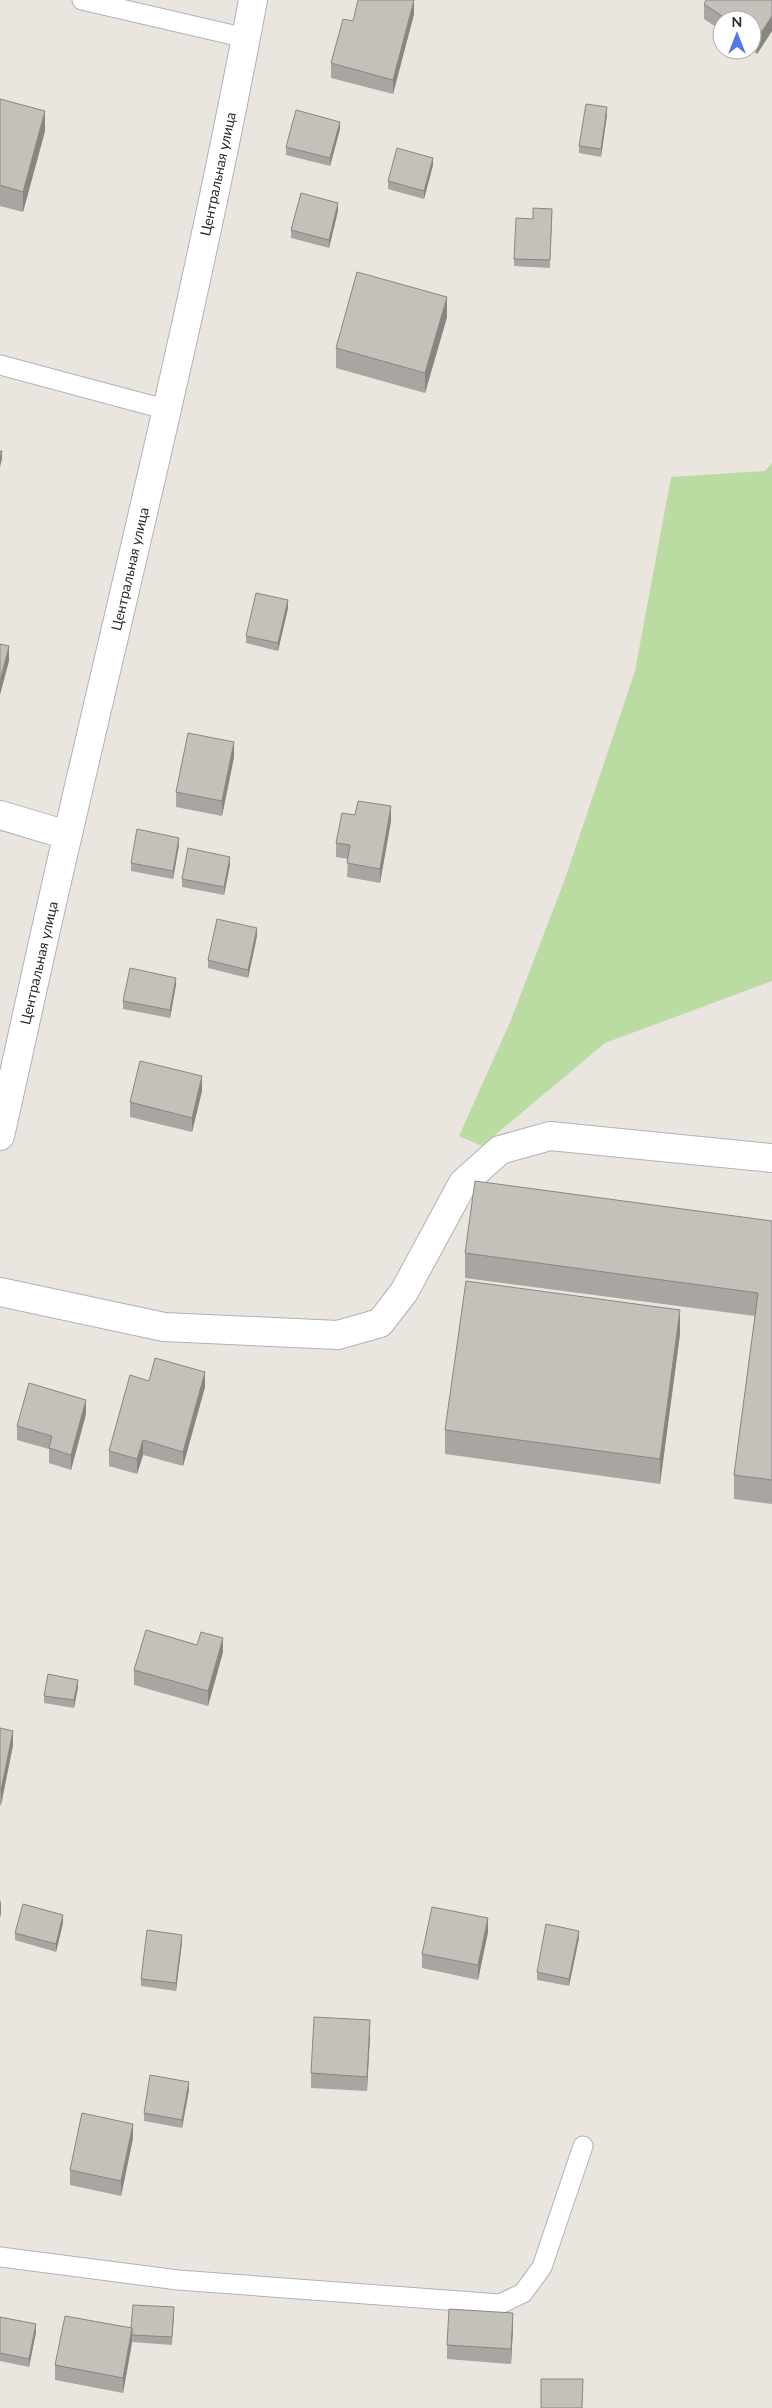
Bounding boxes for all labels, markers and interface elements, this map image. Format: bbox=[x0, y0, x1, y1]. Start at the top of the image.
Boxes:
north arrow bbox=[712, 10, 762, 60]
text: N bbox=[732, 13, 742, 30]
street label: Центральная улица bbox=[196, 110, 239, 237]
street label: Центральная улица bbox=[107, 506, 152, 632]
street label: Центральная улица bbox=[16, 900, 61, 1026]

